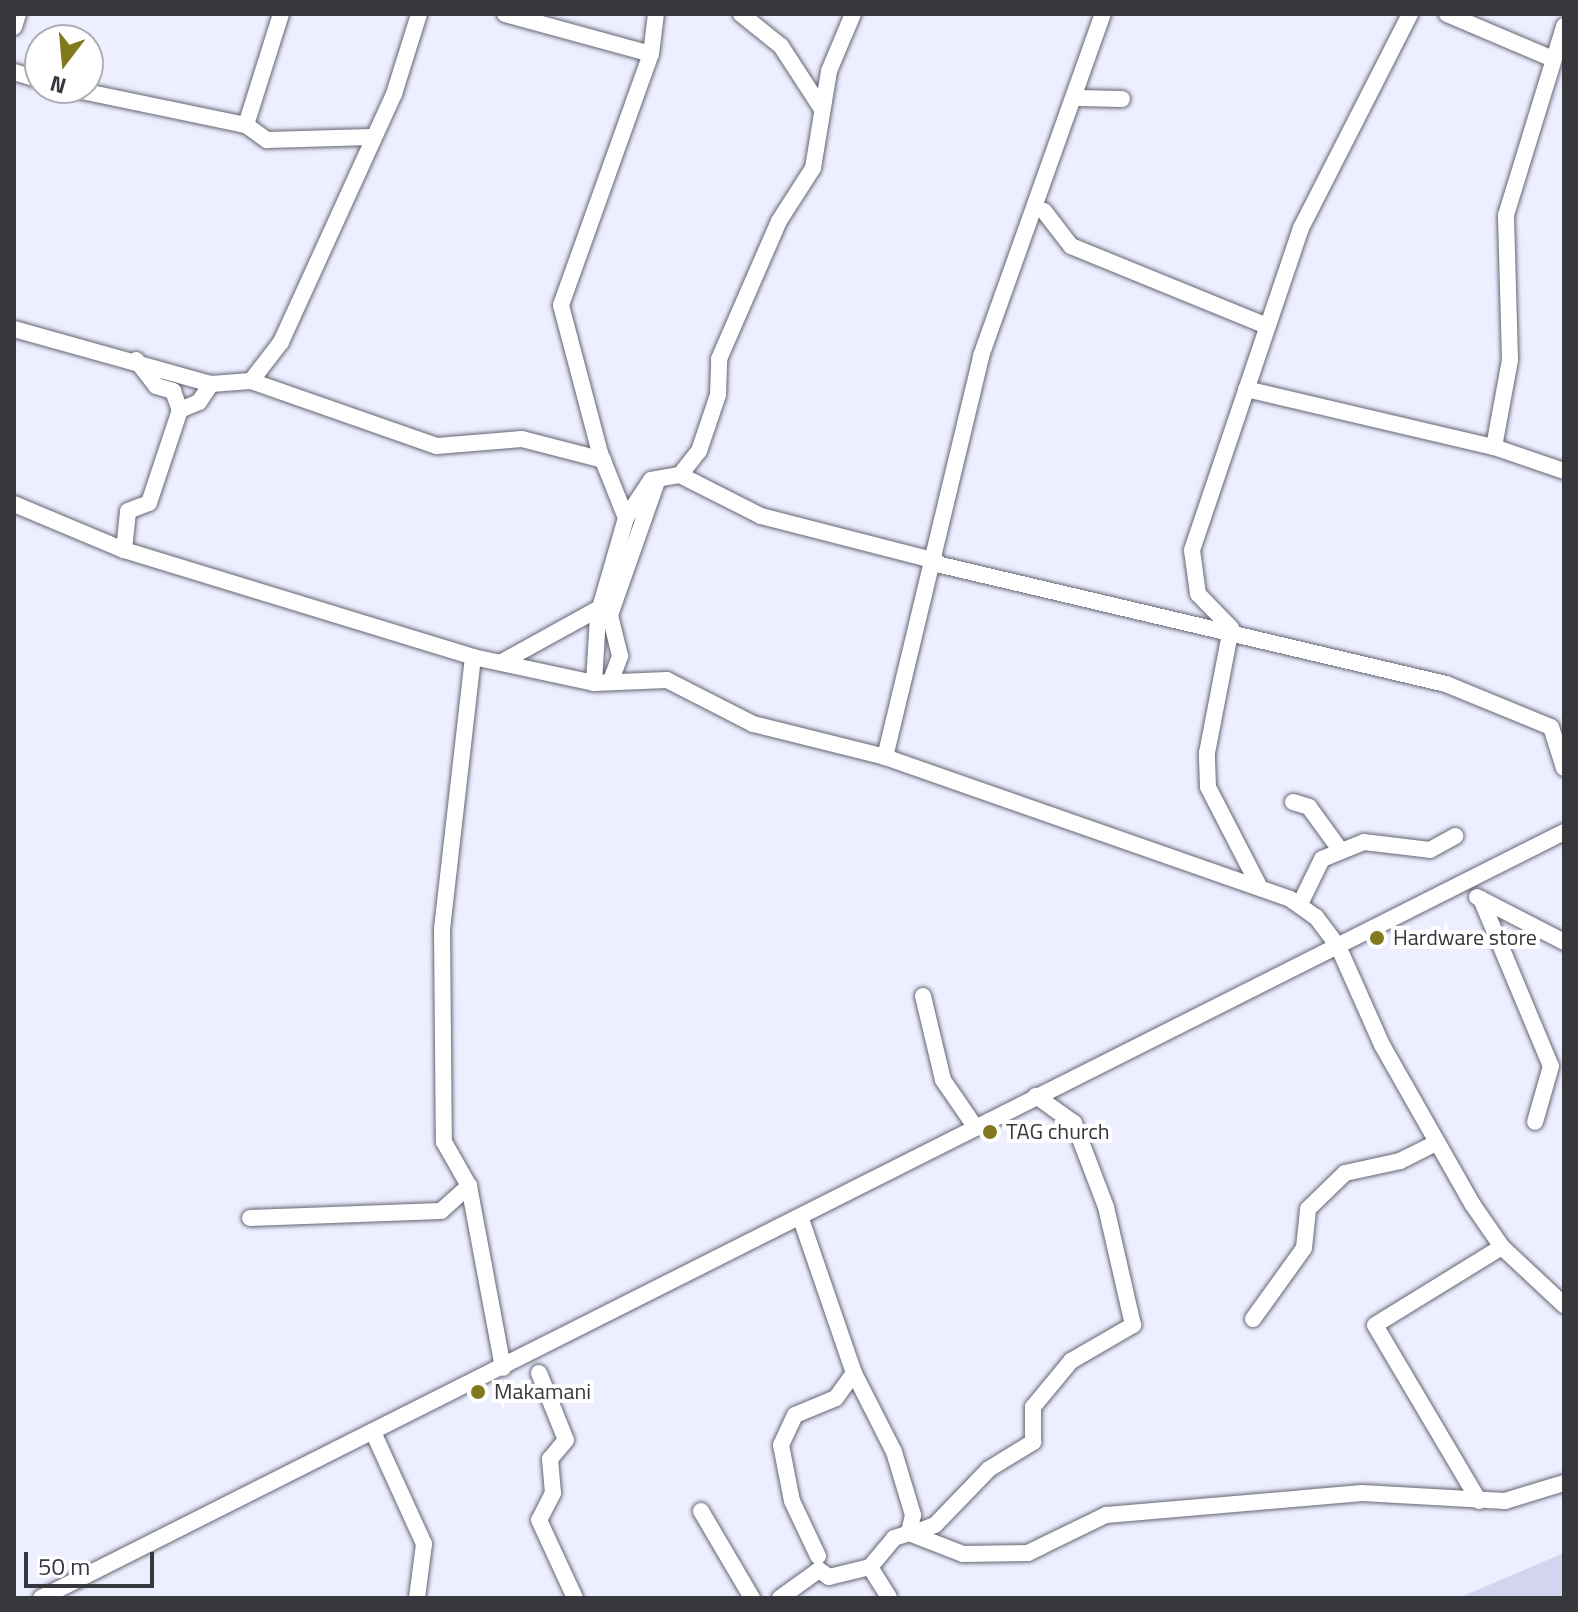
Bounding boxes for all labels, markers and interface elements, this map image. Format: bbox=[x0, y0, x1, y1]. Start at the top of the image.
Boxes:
north arrow bbox=[24, 24, 104, 104]
text: N bbox=[46, 67, 70, 104]
place label: Hardware store bbox=[1393, 925, 1537, 951]
marker: Hardware store bbox=[1368, 929, 1386, 947]
place label: TAG church bbox=[1006, 1119, 1110, 1145]
marker: TAG church bbox=[981, 1123, 999, 1141]
place label: Makamani bbox=[494, 1379, 591, 1405]
marker: Makamani bbox=[469, 1383, 487, 1401]
scale bar bbox=[28, 1536, 158, 1586]
text: 50 m bbox=[38, 1548, 90, 1584]

